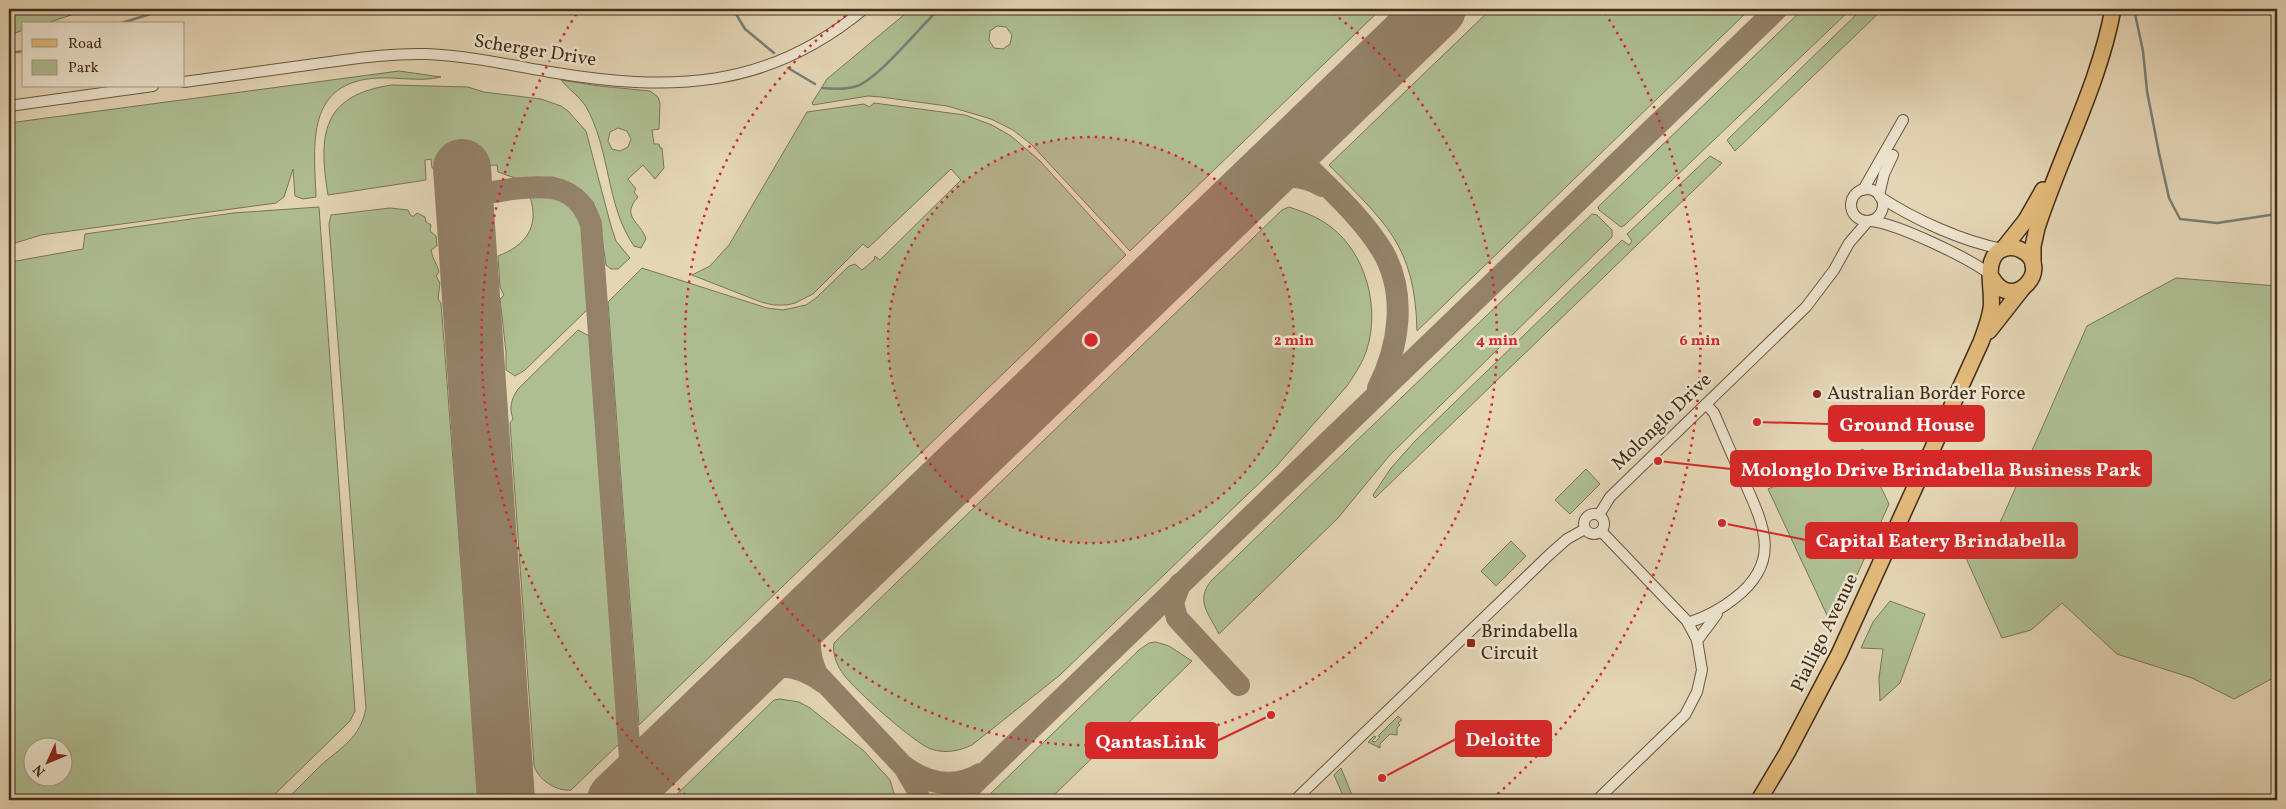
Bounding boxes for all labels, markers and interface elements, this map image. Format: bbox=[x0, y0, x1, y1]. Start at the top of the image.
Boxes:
legend bbox=[22, 22, 185, 88]
street label: Scherger Drive bbox=[472, 28, 598, 74]
text: Road bbox=[68, 34, 102, 55]
text: Park bbox=[68, 58, 99, 79]
centre of rings bbox=[1082, 331, 1100, 349]
text: 2 min bbox=[1274, 331, 1314, 352]
text: 4 min bbox=[1476, 331, 1518, 352]
text: 6 min bbox=[1680, 331, 1721, 352]
street label: Molonglo Drive bbox=[1606, 367, 1718, 477]
place label: Australian Border Force bbox=[1827, 381, 2026, 407]
marker: Australian Border Force bbox=[1811, 388, 1823, 400]
callout: Ground House bbox=[1829, 406, 1984, 441]
text: Ground House bbox=[1839, 412, 1975, 440]
callout: Molonglo Drive Brindabella Business Park bbox=[1731, 451, 2151, 486]
text: Molonglo Drive Brindabella Business Park bbox=[1741, 457, 2141, 485]
callout: Capital Eatery Brindabella bbox=[1806, 523, 2077, 558]
text: Capital Eatery Brindabella bbox=[1816, 528, 2066, 556]
street label: Pialligo Avenue bbox=[1785, 569, 1865, 697]
place label: Brindabella Circuit bbox=[1481, 619, 1578, 667]
marker: Brindabella Circuit bbox=[1465, 637, 1477, 649]
callout: Deloitte bbox=[1456, 721, 1551, 756]
callout: QantasLink bbox=[1086, 723, 1217, 758]
text: Deloitte bbox=[1465, 727, 1541, 755]
text: QantasLink bbox=[1096, 729, 1206, 757]
north arrow bbox=[22, 736, 72, 786]
text: N bbox=[29, 760, 50, 780]

